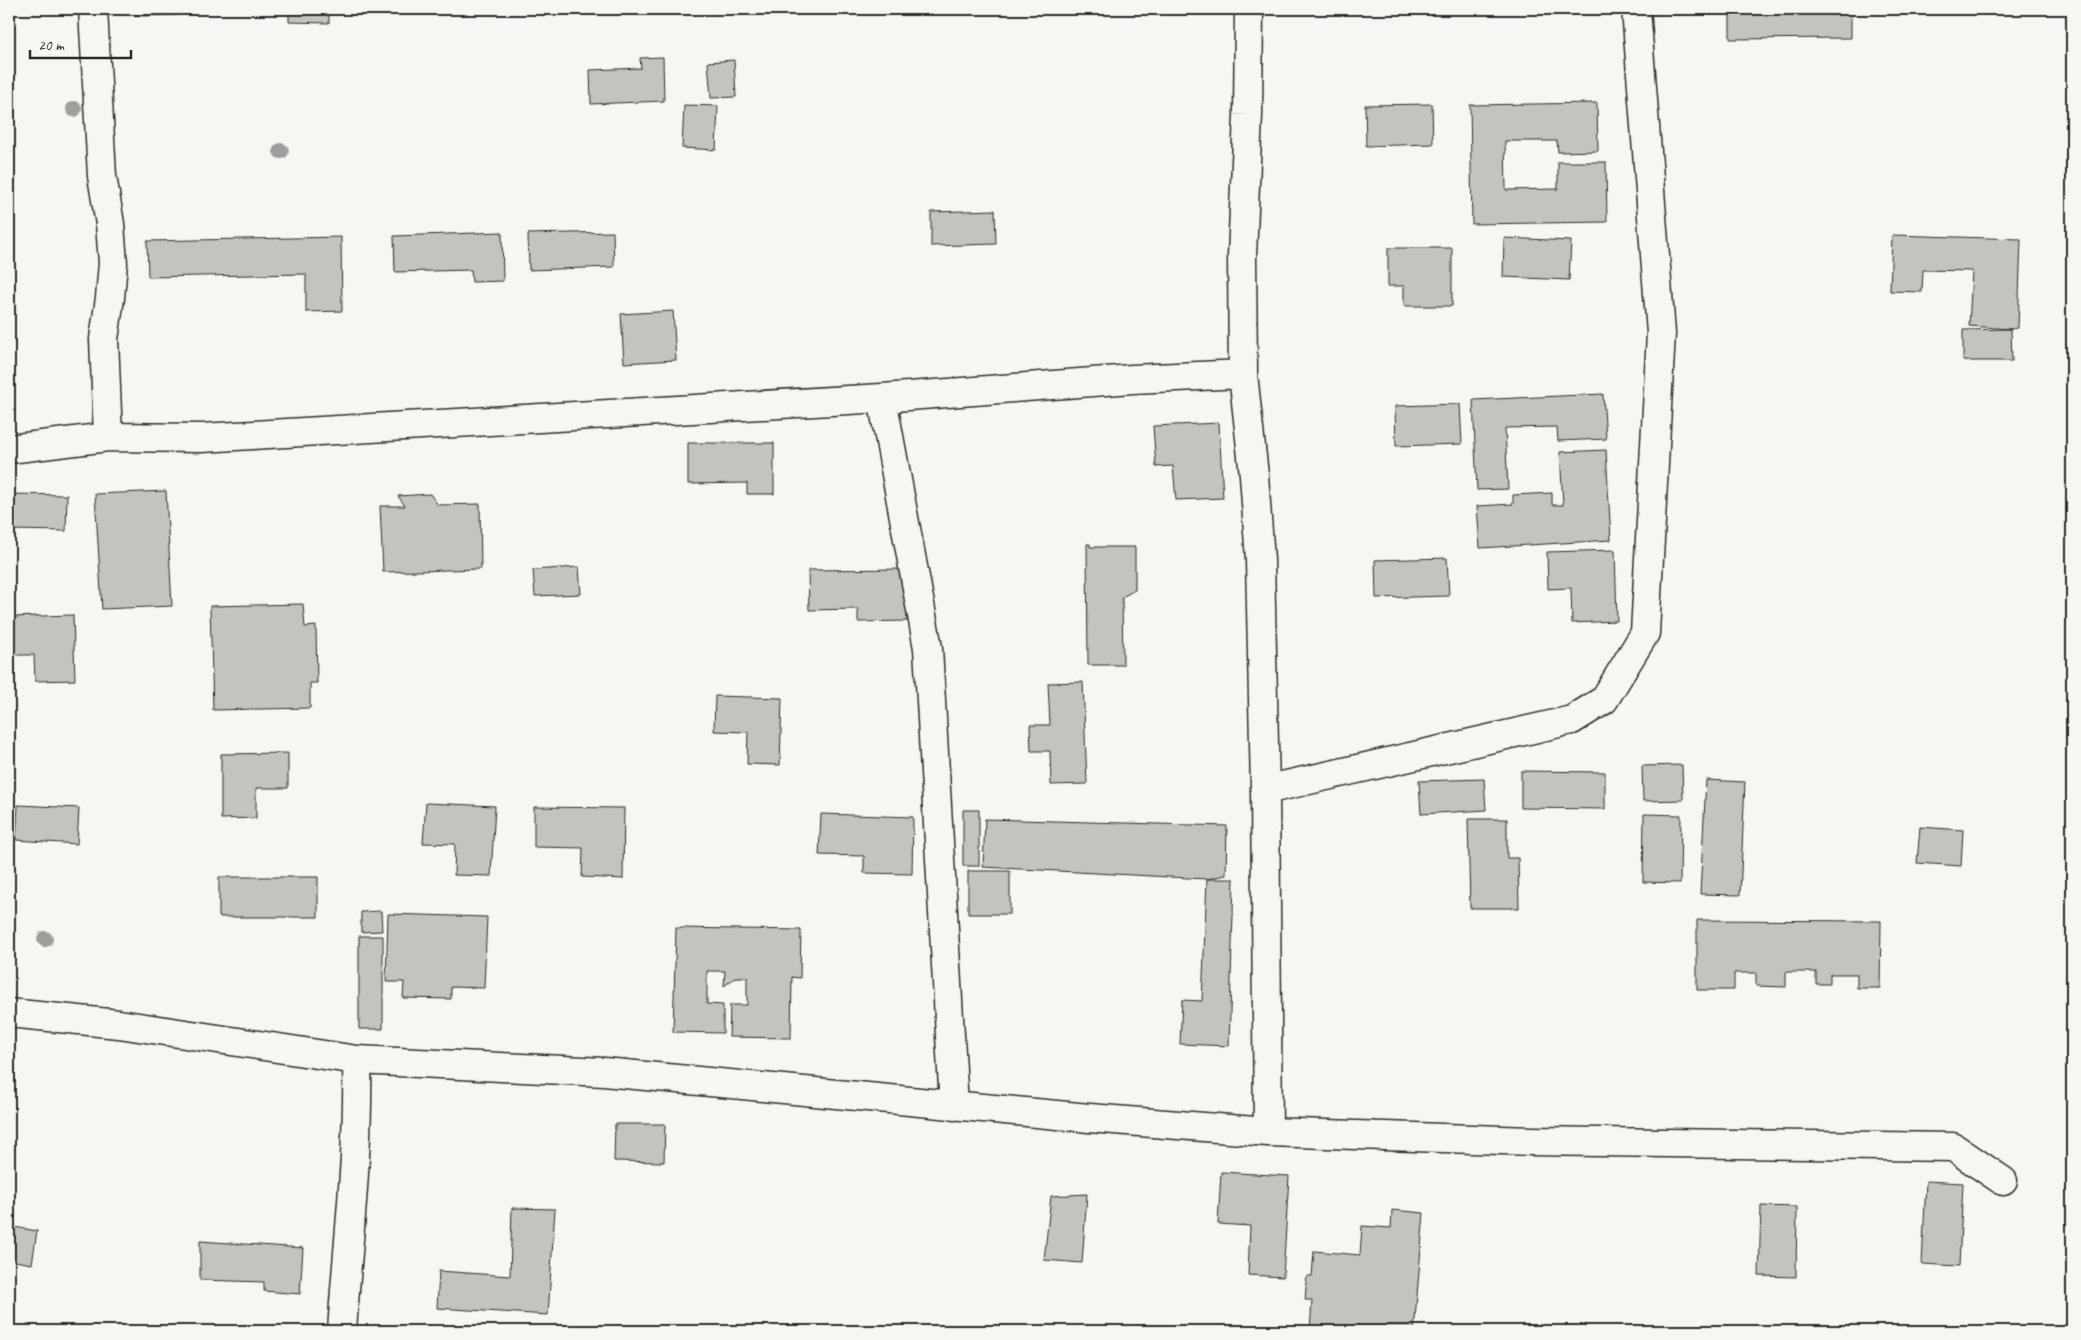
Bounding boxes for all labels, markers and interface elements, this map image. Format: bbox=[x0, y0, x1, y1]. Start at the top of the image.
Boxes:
scale bar bbox=[30, 28, 131, 60]
text: 20 m bbox=[38, 36, 65, 55]

